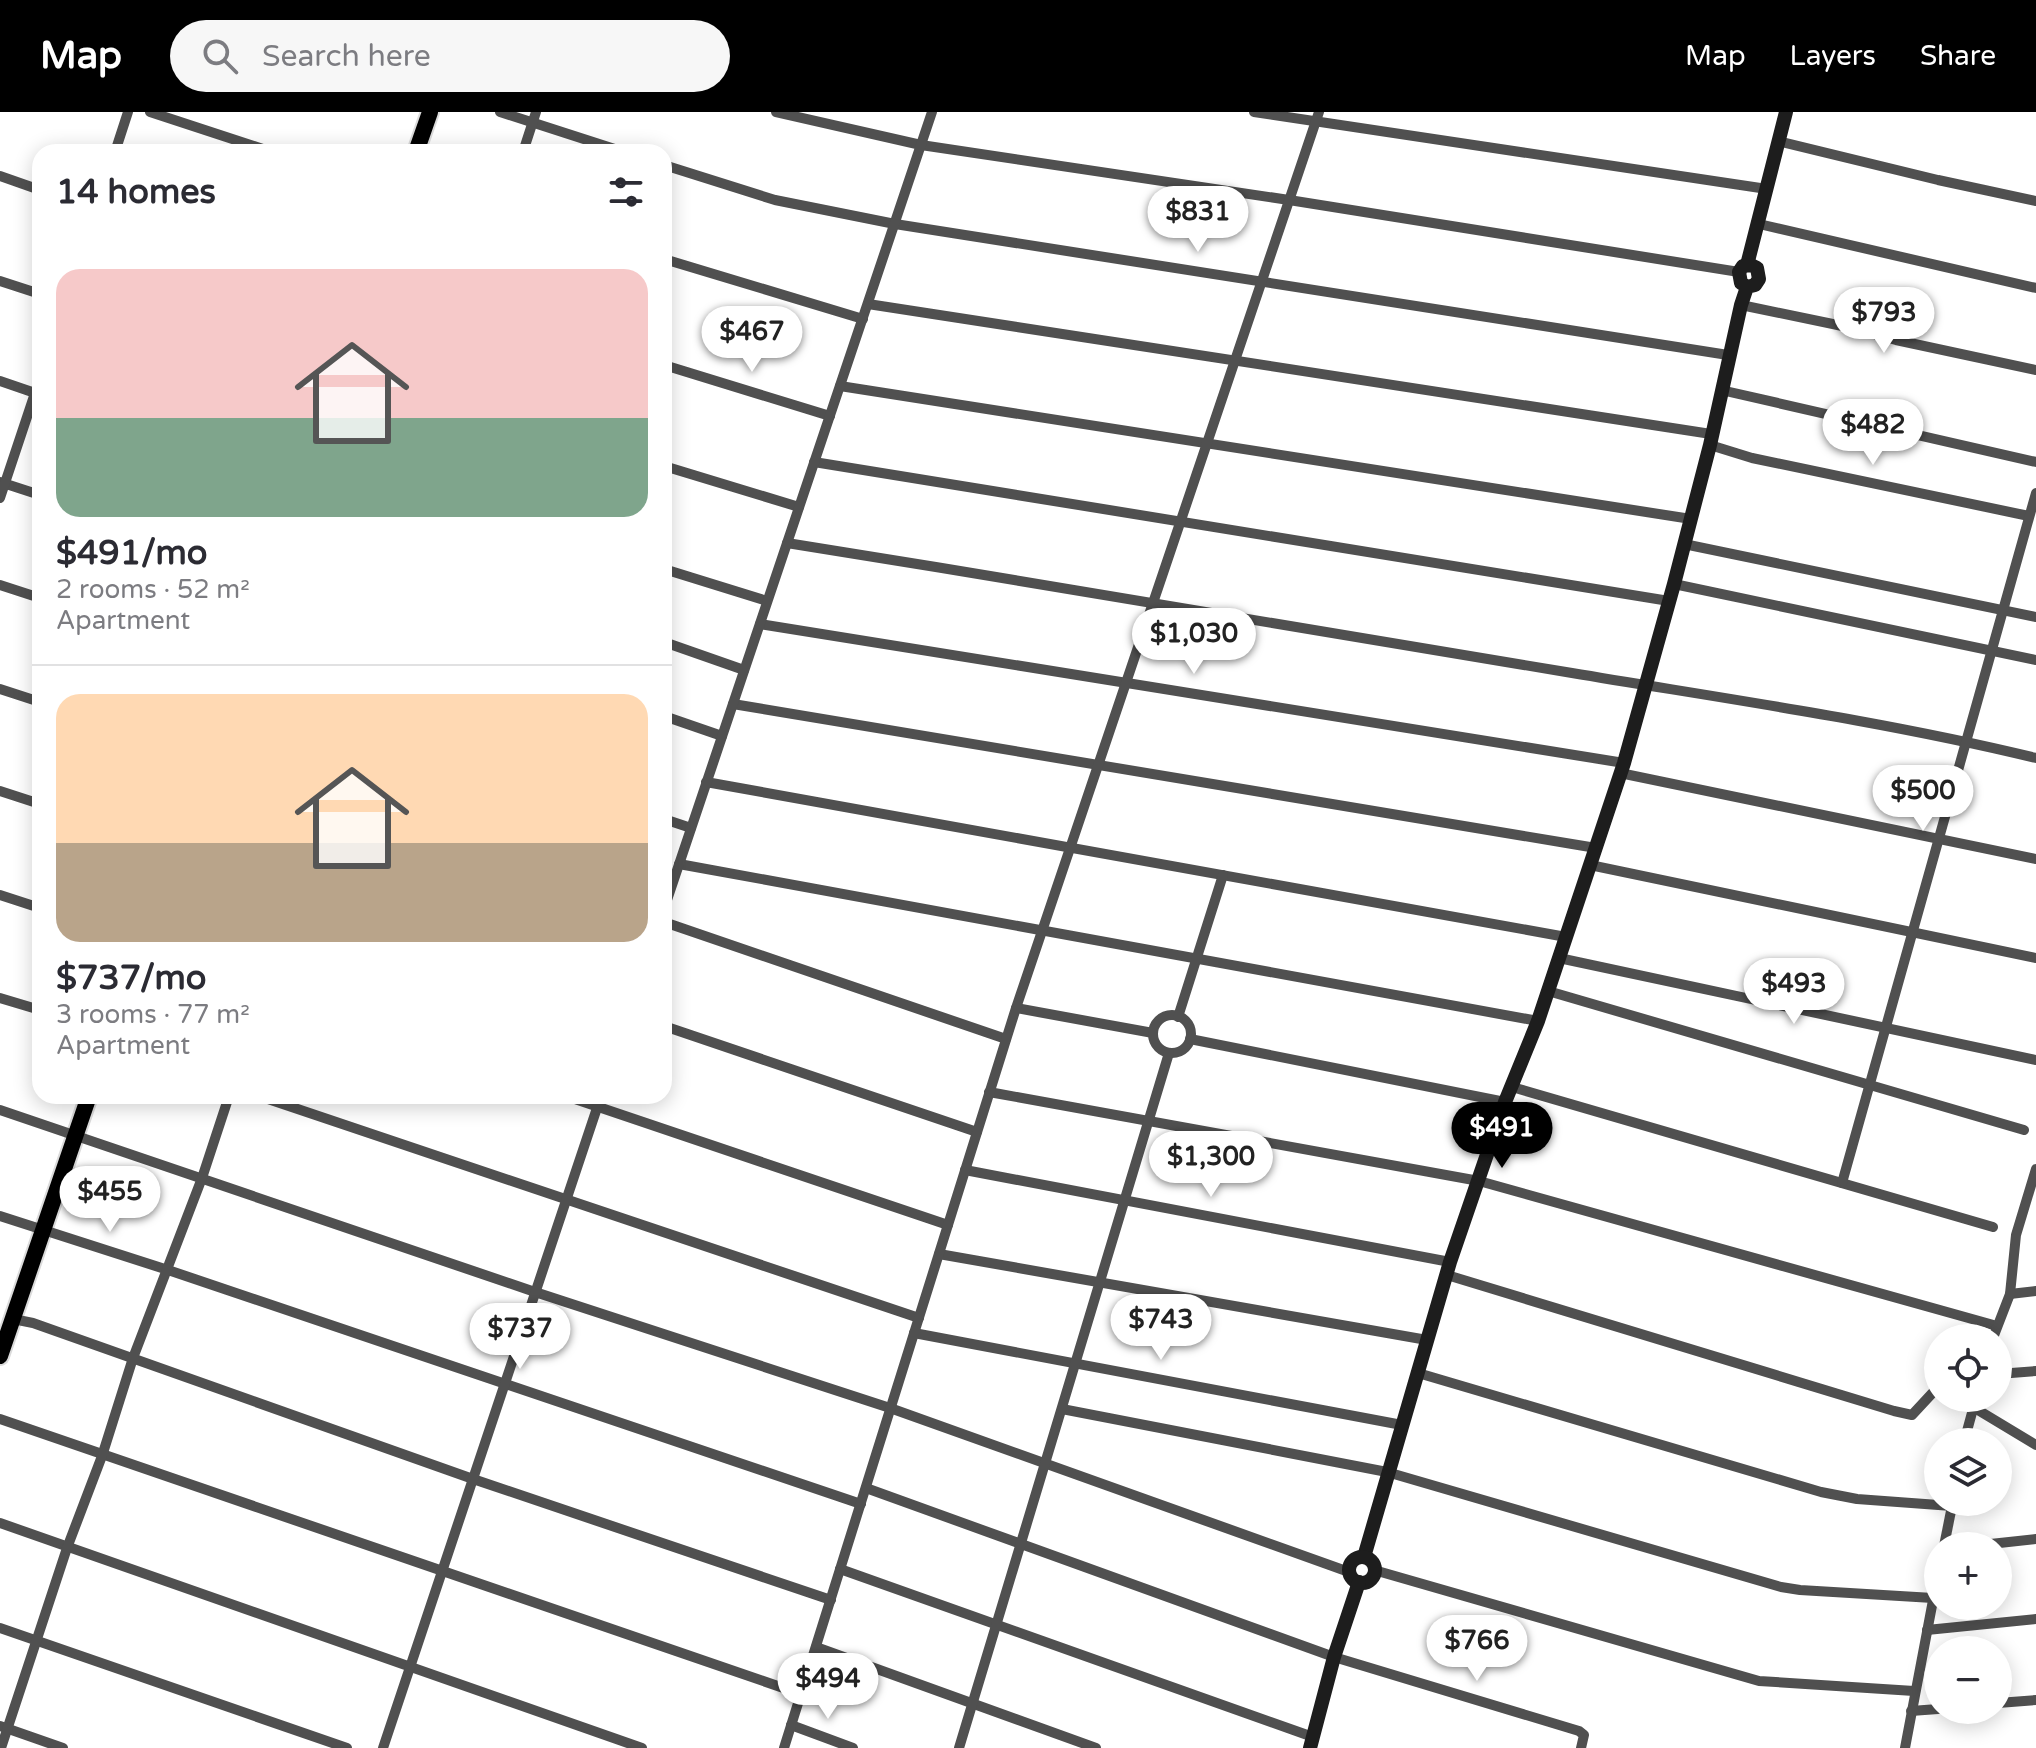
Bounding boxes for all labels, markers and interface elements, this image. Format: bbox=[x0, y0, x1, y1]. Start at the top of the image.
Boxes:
search box bbox=[170, 20, 730, 92]
text: Map bbox=[40, 33, 122, 79]
icon: search bbox=[198, 34, 242, 78]
text: Search here bbox=[262, 38, 431, 75]
text: Map bbox=[1685, 39, 1746, 73]
text: Layers bbox=[1790, 39, 1876, 73]
text: Share bbox=[1920, 39, 1996, 73]
icon: filters bbox=[604, 170, 648, 214]
text: 14 homes bbox=[56, 172, 216, 213]
pin: $831 bbox=[1151, 186, 1245, 254]
text: $831 bbox=[1165, 196, 1231, 227]
pin: $793 bbox=[1837, 287, 1931, 355]
text: $793 bbox=[1851, 297, 1917, 328]
pin: $467 bbox=[705, 306, 799, 374]
text: $467 bbox=[719, 316, 785, 347]
icon: home bbox=[280, 321, 424, 465]
pin: $482 bbox=[1826, 399, 1920, 467]
text: $482 bbox=[1840, 409, 1906, 440]
text: $491/mo bbox=[56, 533, 207, 574]
text: 2 rooms · 52 m² bbox=[56, 574, 250, 605]
text: Apartment bbox=[56, 605, 190, 636]
pin: $1,030 bbox=[1129, 608, 1259, 676]
text: $1,030 bbox=[1150, 618, 1238, 649]
icon: home bbox=[280, 746, 424, 890]
pin: $500 bbox=[1876, 765, 1970, 833]
text: $500 bbox=[1890, 775, 1956, 806]
text: $737/mo bbox=[56, 958, 206, 999]
pin: $493 bbox=[1747, 958, 1841, 1026]
text: $493 bbox=[1761, 968, 1827, 999]
text: 3 rooms · 77 m² bbox=[56, 999, 250, 1030]
text: Apartment bbox=[56, 1030, 190, 1061]
pin: $491 bbox=[1455, 1102, 1549, 1170]
text: $491 bbox=[1469, 1112, 1535, 1143]
pin: $1,300 bbox=[1146, 1131, 1276, 1199]
text: $1,300 bbox=[1167, 1141, 1255, 1172]
pin: $455 bbox=[63, 1166, 157, 1234]
text: $455 bbox=[77, 1176, 143, 1207]
pin: $743 bbox=[1114, 1294, 1208, 1362]
pin: $737 bbox=[473, 1303, 567, 1371]
text: $743 bbox=[1128, 1304, 1194, 1335]
text: $737 bbox=[487, 1313, 553, 1344]
map controls bbox=[1924, 1324, 2012, 1724]
button: locate bbox=[1924, 1324, 2012, 1412]
button: layers bbox=[1924, 1428, 2012, 1516]
button: + bbox=[1924, 1532, 2012, 1620]
pin: $766 bbox=[1430, 1615, 1524, 1683]
text: $766 bbox=[1444, 1625, 1510, 1656]
button: − bbox=[1924, 1636, 2012, 1724]
pin: $494 bbox=[781, 1653, 875, 1721]
text: $494 bbox=[795, 1663, 861, 1694]

